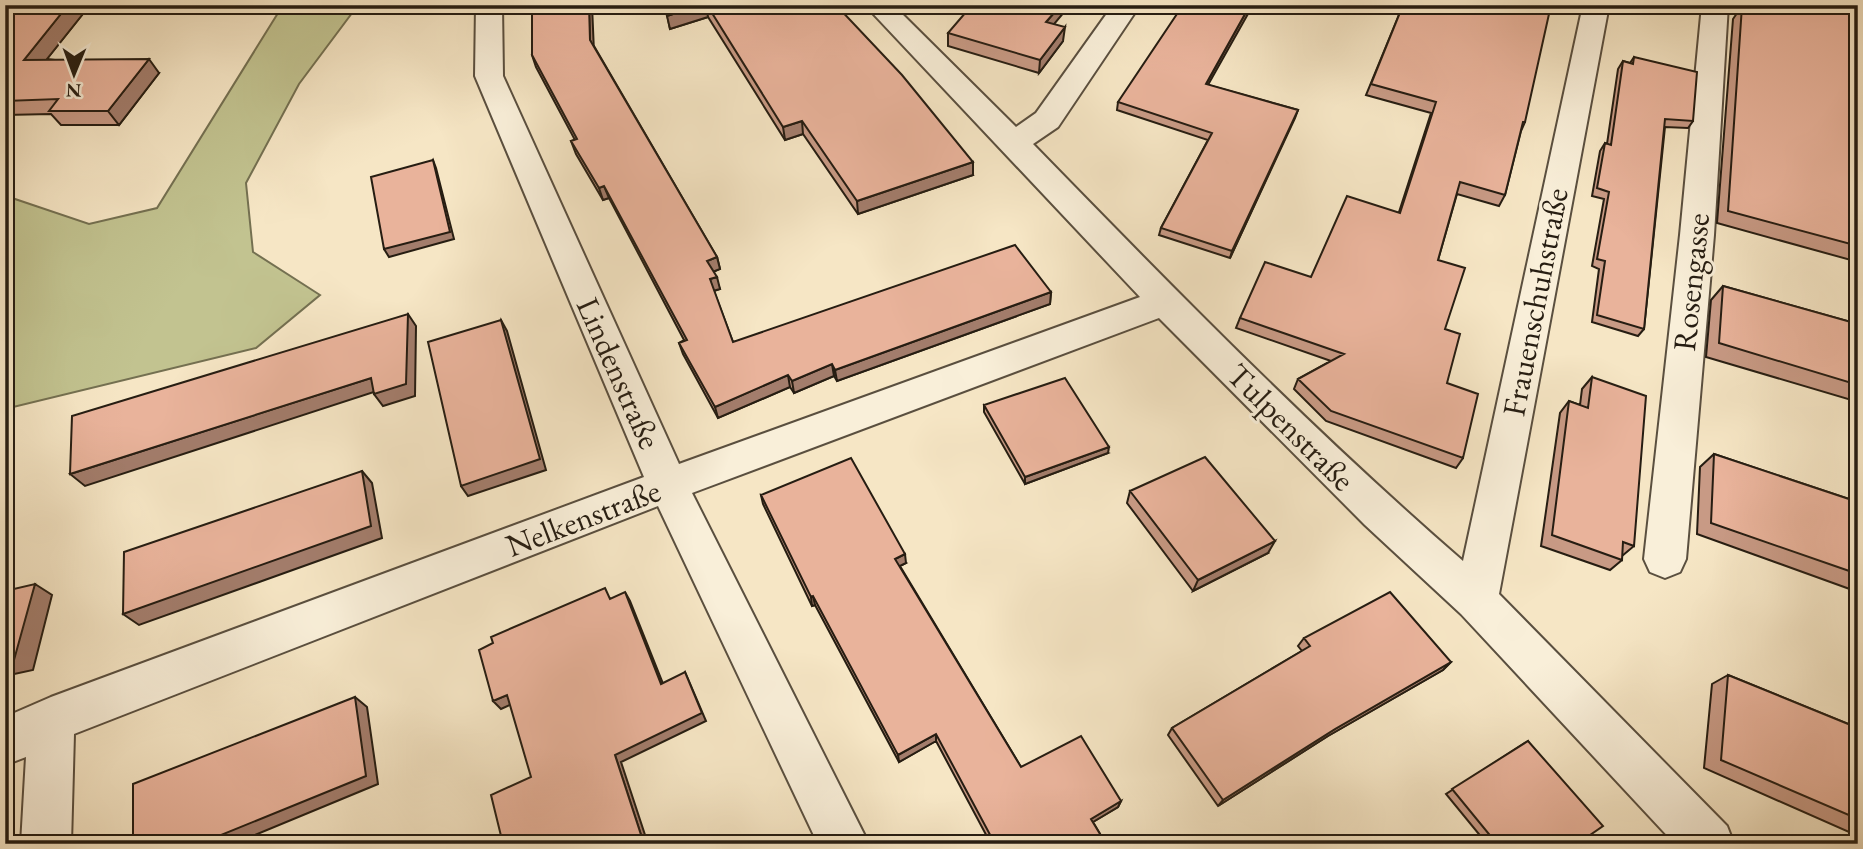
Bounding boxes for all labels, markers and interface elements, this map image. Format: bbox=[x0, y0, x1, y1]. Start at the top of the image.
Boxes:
north arrow bbox=[38, 38, 108, 108]
text: N bbox=[65, 78, 82, 103]
street label: Frauenschuhstraße bbox=[1492, 184, 1578, 420]
street label: Rosengasse bbox=[1663, 211, 1719, 353]
street label: Lindenstraße bbox=[567, 291, 671, 455]
street label: Tulpenstraße bbox=[1218, 354, 1364, 500]
street label: Nelkenstraße bbox=[500, 469, 666, 567]

